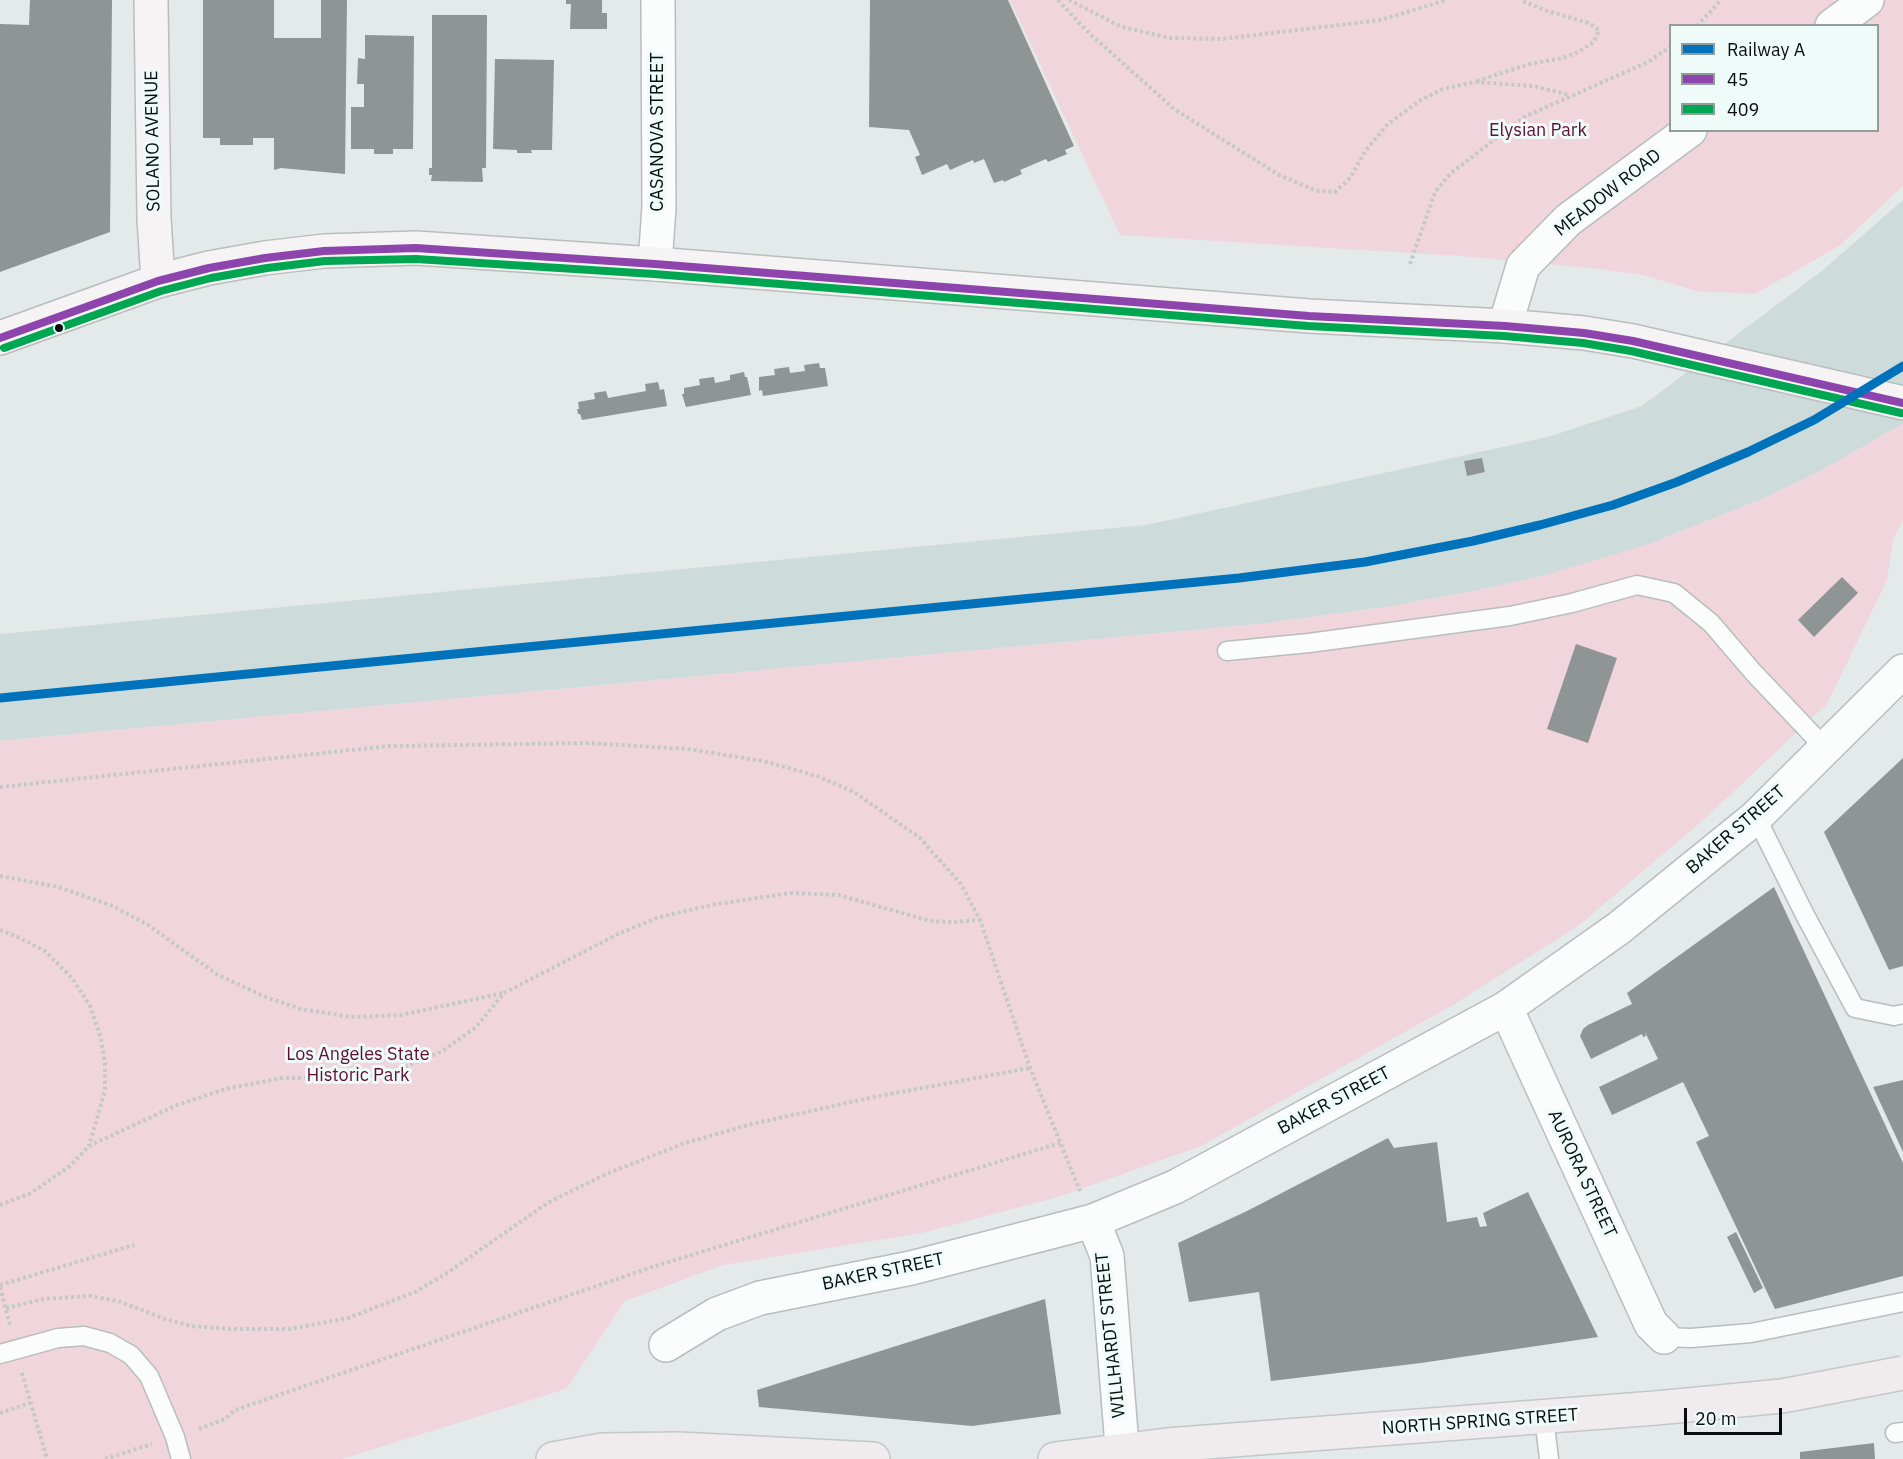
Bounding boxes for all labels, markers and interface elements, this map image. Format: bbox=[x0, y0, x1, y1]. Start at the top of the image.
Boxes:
legend bbox=[1669, 24, 1879, 132]
text: Railway A bbox=[1727, 38, 1805, 61]
street label: CASANOVA STREET bbox=[647, 52, 669, 212]
text: 45 bbox=[1727, 68, 1749, 91]
street label: SOLANO AVENUE bbox=[141, 70, 165, 212]
text: 409 bbox=[1727, 98, 1759, 121]
park label: Elysian Park bbox=[1489, 120, 1587, 142]
street label: MEADOW ROAD bbox=[1550, 145, 1666, 241]
unlabelled marker bbox=[53, 322, 65, 334]
street label: BAKER STREET bbox=[1682, 781, 1790, 879]
park label: Los Angeles State Historic Park bbox=[286, 1044, 430, 1086]
street label: BAKER STREET bbox=[1274, 1062, 1394, 1140]
street label: AURORA STREET bbox=[1543, 1107, 1621, 1241]
street label: BAKER STREET bbox=[820, 1249, 946, 1295]
street label: WILLHARDT STREET bbox=[1092, 1251, 1130, 1419]
scale bar bbox=[1687, 1396, 1784, 1434]
street label: NORTH SPRING STREET bbox=[1381, 1404, 1579, 1440]
text: 20 m bbox=[1695, 1407, 1737, 1430]

